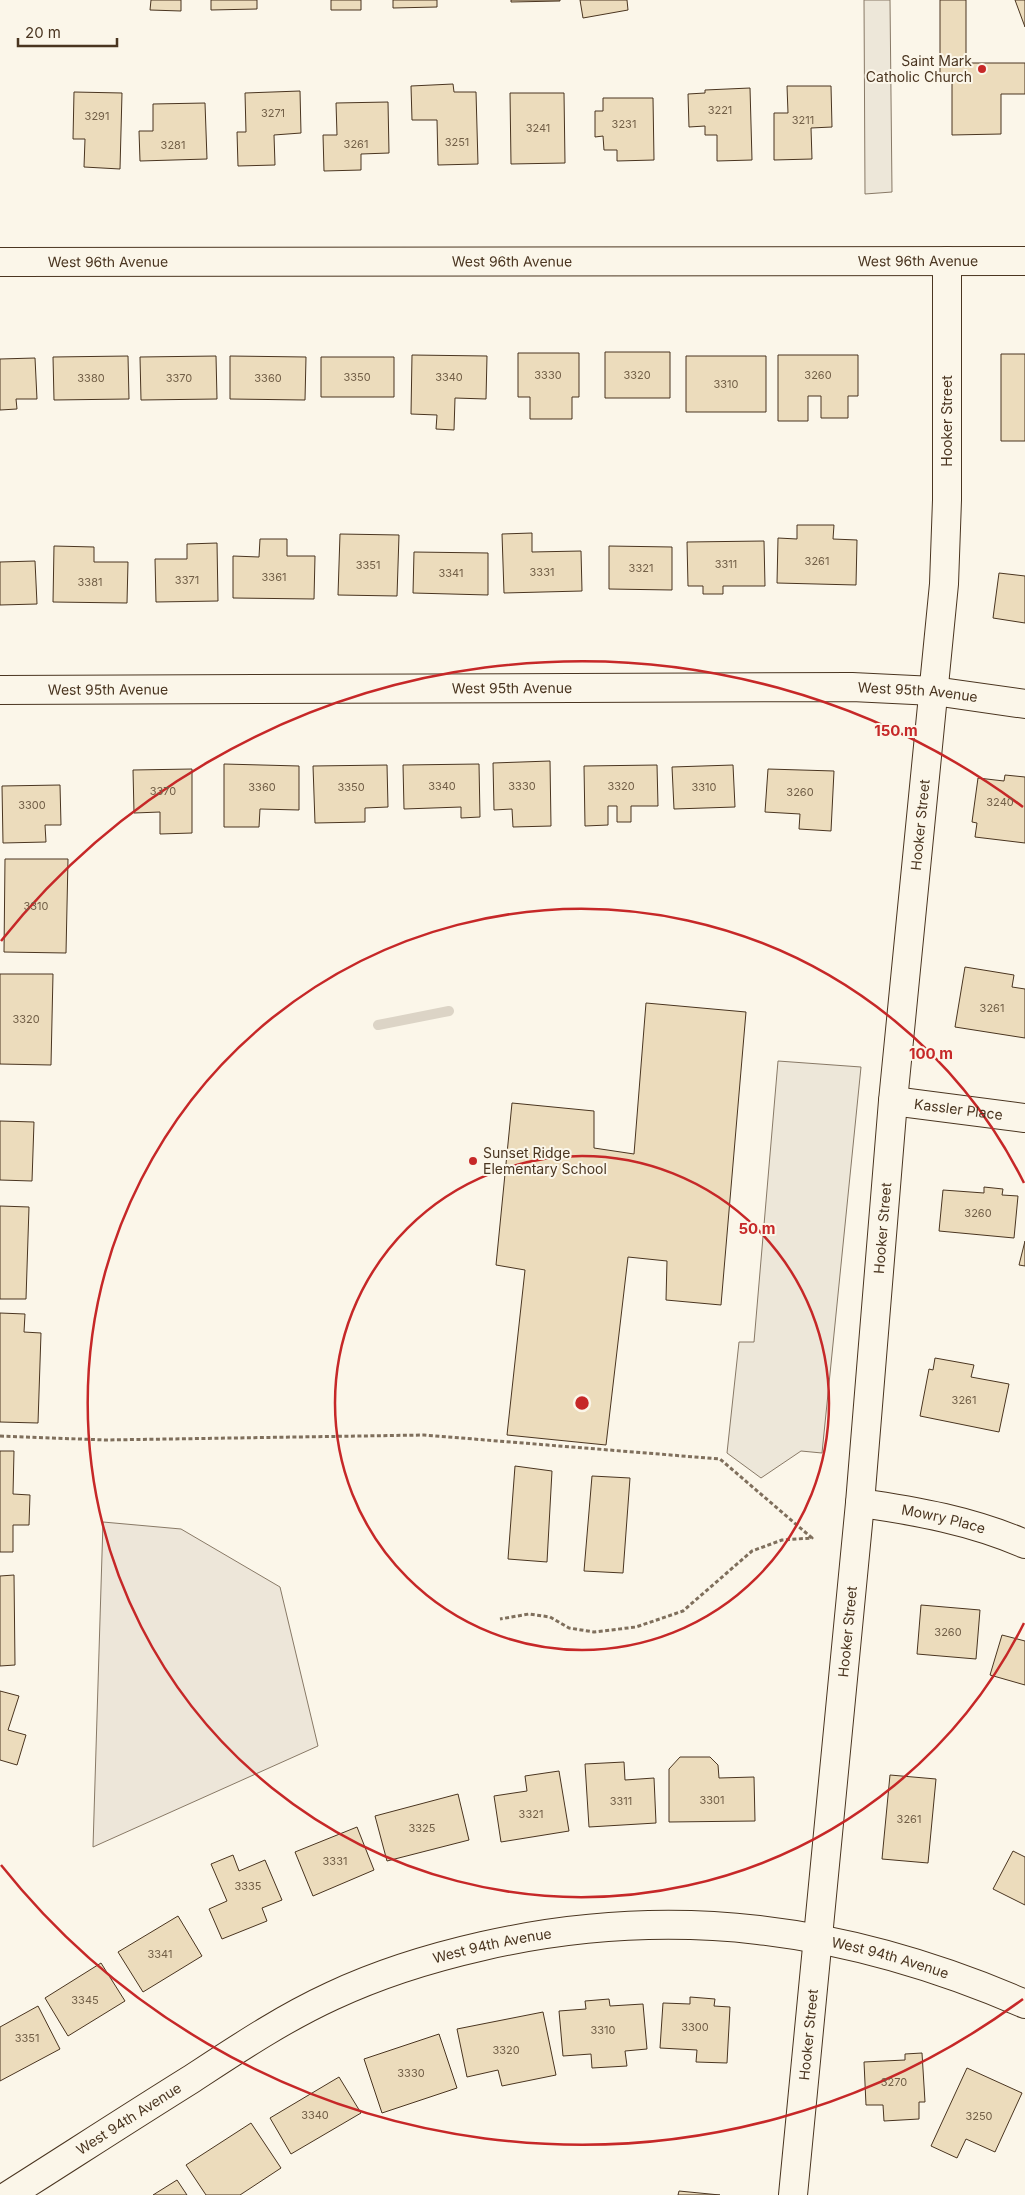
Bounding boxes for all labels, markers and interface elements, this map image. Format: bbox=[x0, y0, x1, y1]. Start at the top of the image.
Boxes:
scale bar bbox=[18, 15, 116, 47]
text: 20 m bbox=[25, 23, 61, 42]
place label: Saint Mark Catholic Church bbox=[866, 52, 972, 85]
marker: Saint Mark Catholic Church bbox=[976, 63, 988, 75]
house number: 3221 bbox=[708, 103, 732, 117]
house number: 3271 bbox=[261, 106, 285, 120]
house number: 3291 bbox=[85, 109, 109, 123]
house number: 3211 bbox=[792, 113, 814, 127]
house number: 3231 bbox=[612, 117, 636, 131]
house number: 3241 bbox=[526, 121, 550, 135]
house number: 3251 bbox=[445, 135, 469, 149]
house number: 3261 bbox=[344, 137, 368, 151]
house number: 3281 bbox=[161, 138, 185, 152]
street label: West 96th Avenue bbox=[452, 252, 572, 270]
street label: West 96th Avenue bbox=[858, 252, 978, 269]
street label: West 96th Avenue bbox=[48, 253, 168, 270]
house number: 3330 bbox=[534, 368, 562, 382]
house number: 3320 bbox=[623, 368, 651, 382]
house number: 3260 bbox=[804, 368, 832, 382]
house number: 3350 bbox=[343, 370, 371, 384]
house number: 3340 bbox=[435, 370, 463, 384]
house number: 3380 bbox=[77, 371, 105, 385]
house number: 3370 bbox=[166, 371, 192, 385]
house number: 3360 bbox=[254, 371, 282, 385]
street label: Hooker Street bbox=[938, 375, 955, 467]
house number: 3310 bbox=[713, 377, 739, 391]
house number: 3261 bbox=[805, 554, 829, 568]
house number: 3311 bbox=[715, 557, 737, 571]
house number: 3351 bbox=[356, 558, 380, 572]
house number: 3321 bbox=[629, 561, 653, 575]
house number: 3331 bbox=[530, 565, 554, 579]
house number: 3341 bbox=[439, 566, 463, 580]
house number: 3361 bbox=[262, 570, 286, 584]
house number: 3371 bbox=[175, 573, 199, 587]
house number: 3381 bbox=[78, 575, 102, 589]
street label: West 95th Avenue bbox=[857, 678, 979, 705]
street label: West 95th Avenue bbox=[452, 679, 572, 696]
street label: West 95th Avenue bbox=[48, 680, 168, 698]
text: 150 m bbox=[874, 721, 918, 740]
street label: Hooker Street bbox=[907, 778, 933, 871]
house number: 3340 bbox=[428, 779, 456, 793]
house number: 3330 bbox=[508, 779, 536, 793]
house number: 3320 bbox=[607, 779, 635, 793]
house number: 3360 bbox=[248, 780, 276, 794]
house number: 3350 bbox=[337, 780, 365, 794]
house number: 3310 bbox=[691, 780, 717, 794]
house number: 3370 bbox=[150, 784, 176, 798]
house number: 3260 bbox=[786, 785, 814, 799]
house number: 3240 bbox=[986, 795, 1014, 809]
house number: 3300 bbox=[18, 798, 46, 812]
house number: 3310 bbox=[23, 899, 49, 913]
house number: 3261 bbox=[980, 1001, 1004, 1015]
house number: 3320 bbox=[12, 1012, 40, 1026]
text: 100 m bbox=[909, 1044, 953, 1063]
street label: Kassler Place bbox=[913, 1095, 1004, 1123]
place label: Sunset Ridge Elementary School bbox=[483, 1144, 607, 1177]
marker: Sunset Ridge Elementary School bbox=[467, 1155, 479, 1167]
street label: Hooker Street bbox=[870, 1181, 894, 1274]
house number: 3260 bbox=[964, 1206, 992, 1220]
text: 50 m bbox=[739, 1219, 775, 1238]
house number: 3261 bbox=[952, 1393, 976, 1407]
centre of rings bbox=[573, 1394, 591, 1412]
street label: Mowry Place bbox=[900, 1501, 988, 1537]
street label: Hooker Street bbox=[834, 1585, 860, 1678]
house number: 3260 bbox=[934, 1625, 962, 1639]
house number: 3301 bbox=[699, 1793, 725, 1807]
house number: 3311 bbox=[610, 1794, 632, 1808]
house number: 3321 bbox=[519, 1807, 543, 1821]
house number: 3261 bbox=[897, 1812, 921, 1826]
house number: 3325 bbox=[409, 1821, 436, 1835]
house number: 3331 bbox=[323, 1854, 347, 1868]
house number: 3335 bbox=[234, 1879, 262, 1893]
street label: West 94th Avenue bbox=[431, 1924, 553, 1966]
street label: West 94th Avenue bbox=[830, 1933, 951, 1982]
house number: 3341 bbox=[148, 1947, 172, 1961]
street label: Hooker Street bbox=[795, 1988, 821, 2081]
house number: 3345 bbox=[71, 1993, 99, 2007]
house number: 3300 bbox=[681, 2020, 709, 2034]
house number: 3310 bbox=[590, 2023, 616, 2037]
house number: 3351 bbox=[15, 2031, 39, 2045]
house number: 3320 bbox=[492, 2043, 520, 2057]
house number: 3330 bbox=[397, 2066, 425, 2080]
house number: 3270 bbox=[881, 2075, 907, 2089]
street label: West 94th Avenue bbox=[73, 2079, 184, 2158]
house number: 3340 bbox=[301, 2108, 329, 2122]
house number: 3250 bbox=[965, 2109, 993, 2123]

